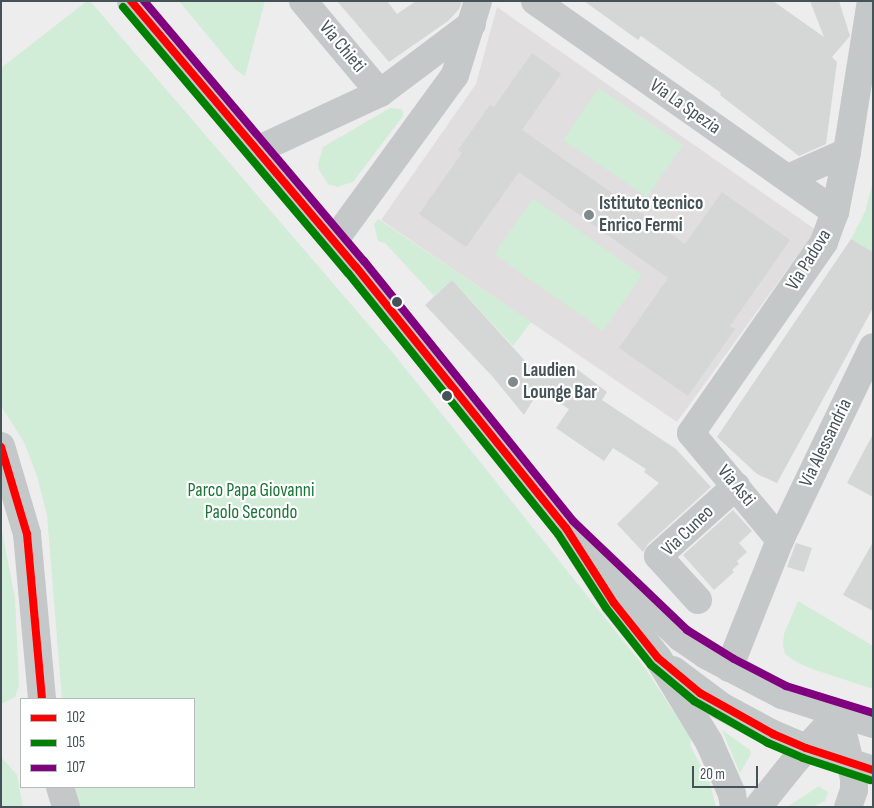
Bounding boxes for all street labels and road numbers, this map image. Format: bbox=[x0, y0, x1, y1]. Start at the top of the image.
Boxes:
street label: Via Chieti bbox=[314, 17, 370, 77]
street label: Via La Spezia bbox=[645, 74, 725, 140]
street label: Via Padova bbox=[781, 225, 837, 295]
street label: Via Alessandria bbox=[795, 395, 857, 491]
street label: Via Asti bbox=[712, 461, 760, 511]
street label: Via Cuneo bbox=[657, 501, 719, 561]

